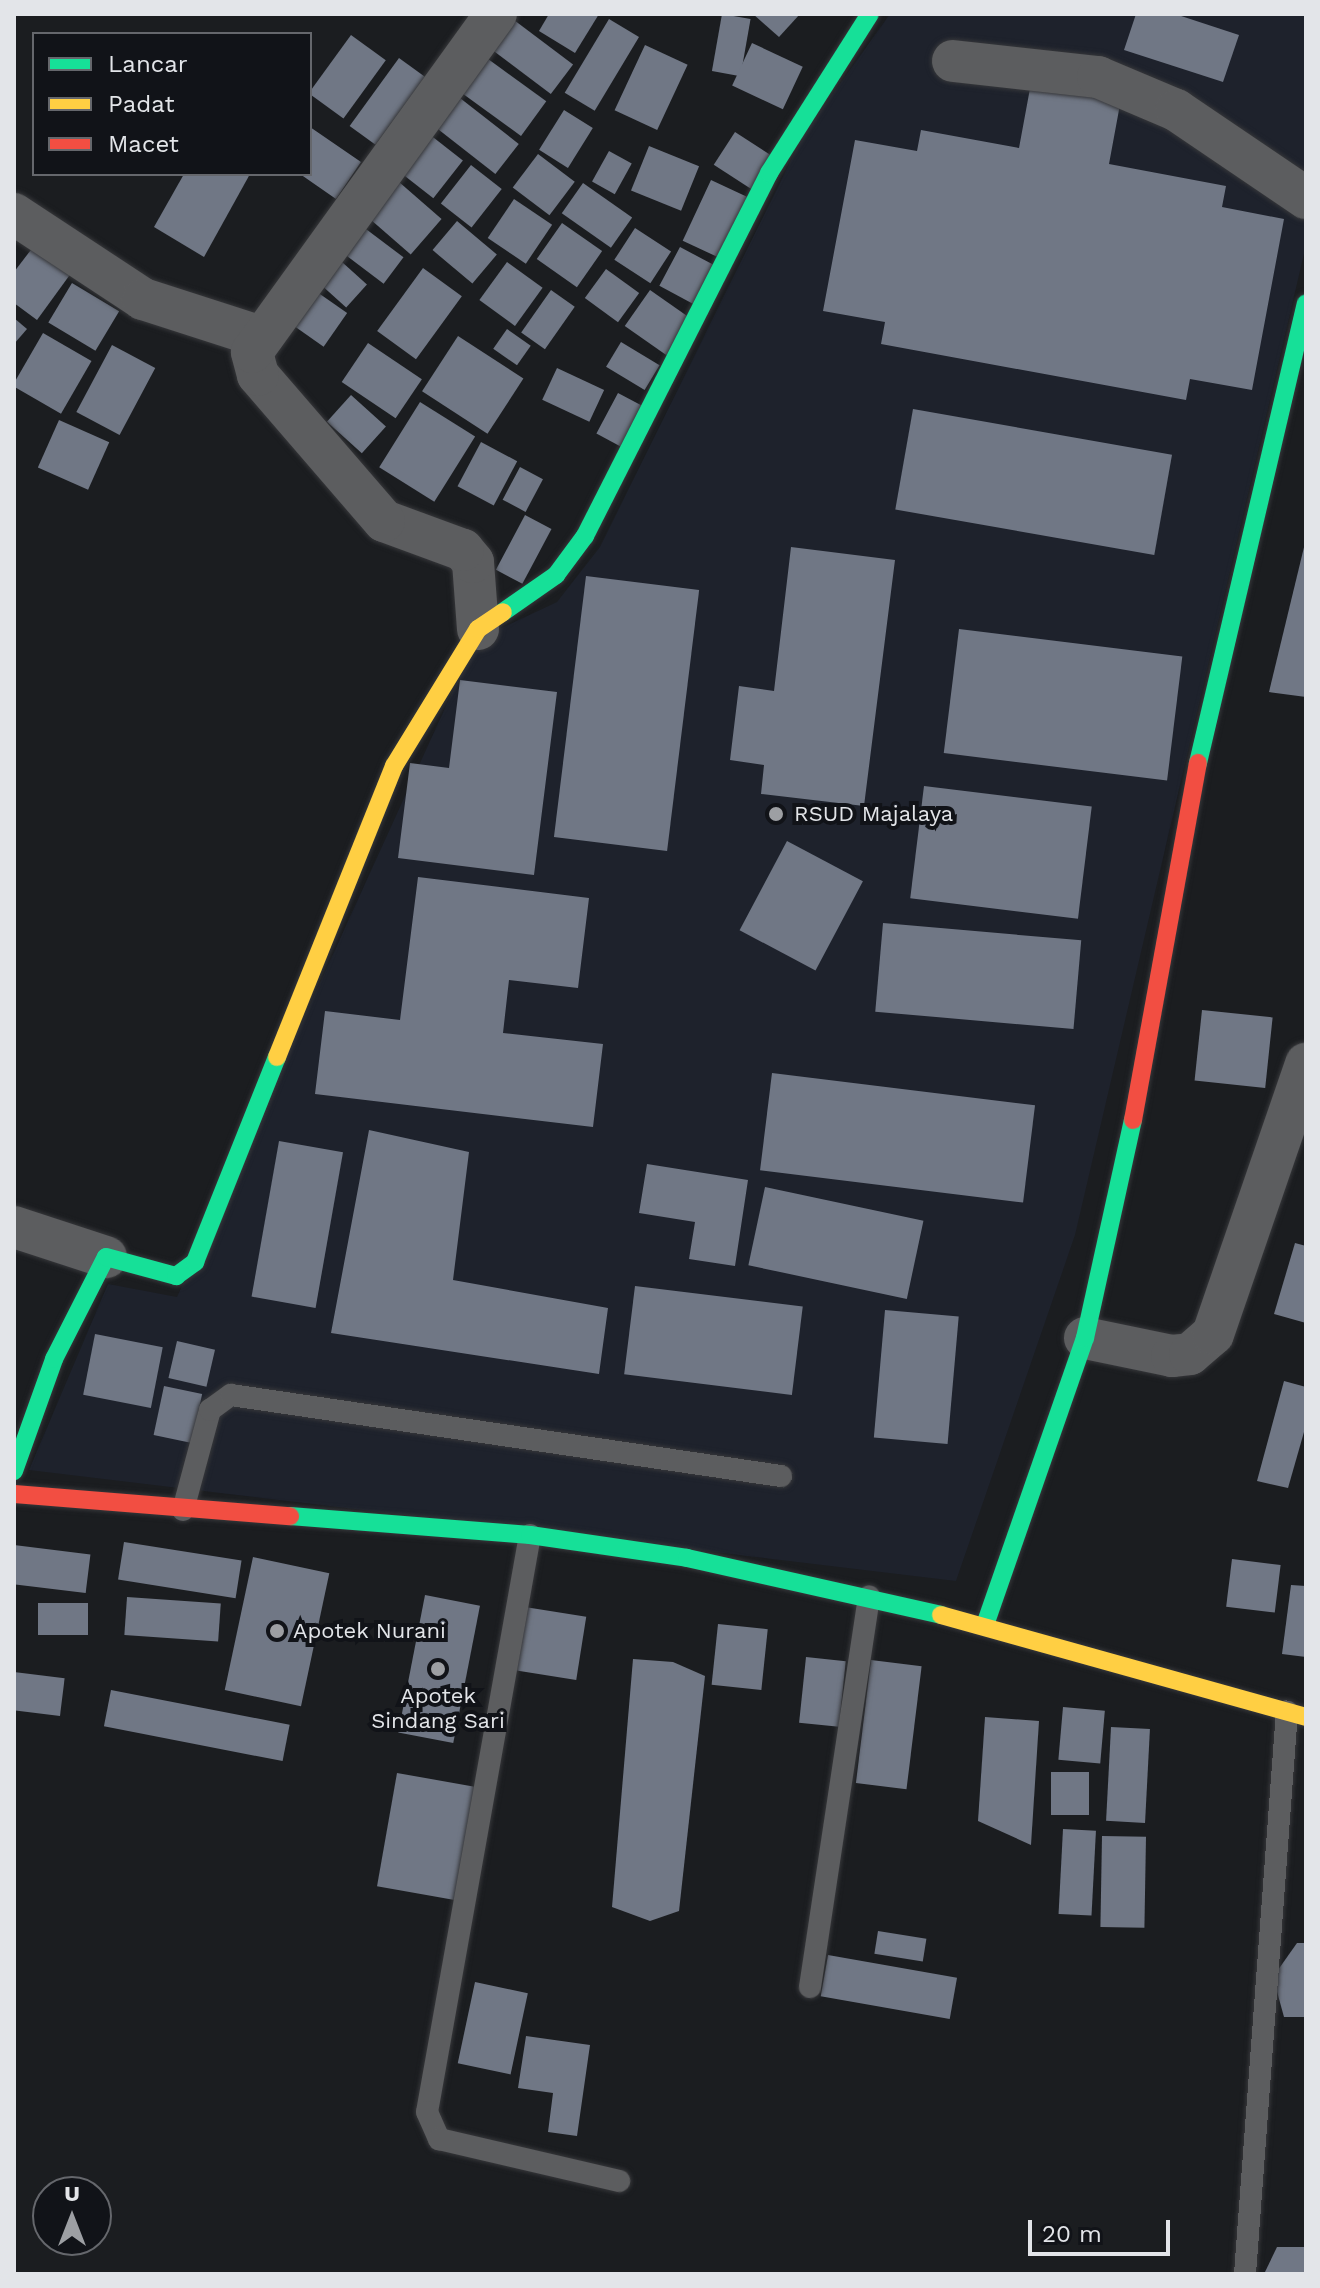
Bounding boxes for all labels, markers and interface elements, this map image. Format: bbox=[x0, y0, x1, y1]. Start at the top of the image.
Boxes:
legend bbox=[32, 32, 312, 176]
text: Lancar bbox=[108, 50, 188, 78]
text: Padat bbox=[108, 90, 174, 118]
text: Macet bbox=[108, 130, 179, 158]
place label: RSUD Majalaya bbox=[794, 801, 953, 827]
marker: RSUD Majalaya bbox=[765, 803, 787, 825]
place label: Apotek Nurani bbox=[293, 1618, 446, 1644]
marker: Apotek Nurani bbox=[268, 1622, 286, 1640]
marker: Apotek Sindang Sari bbox=[429, 1660, 447, 1678]
place label: Apotek Sindang Sari bbox=[371, 1682, 505, 1734]
north arrow bbox=[32, 2176, 112, 2256]
text: U bbox=[64, 2181, 80, 2206]
scale bar bbox=[1032, 2204, 1174, 2254]
text: 20 m bbox=[1042, 2220, 1102, 2248]

